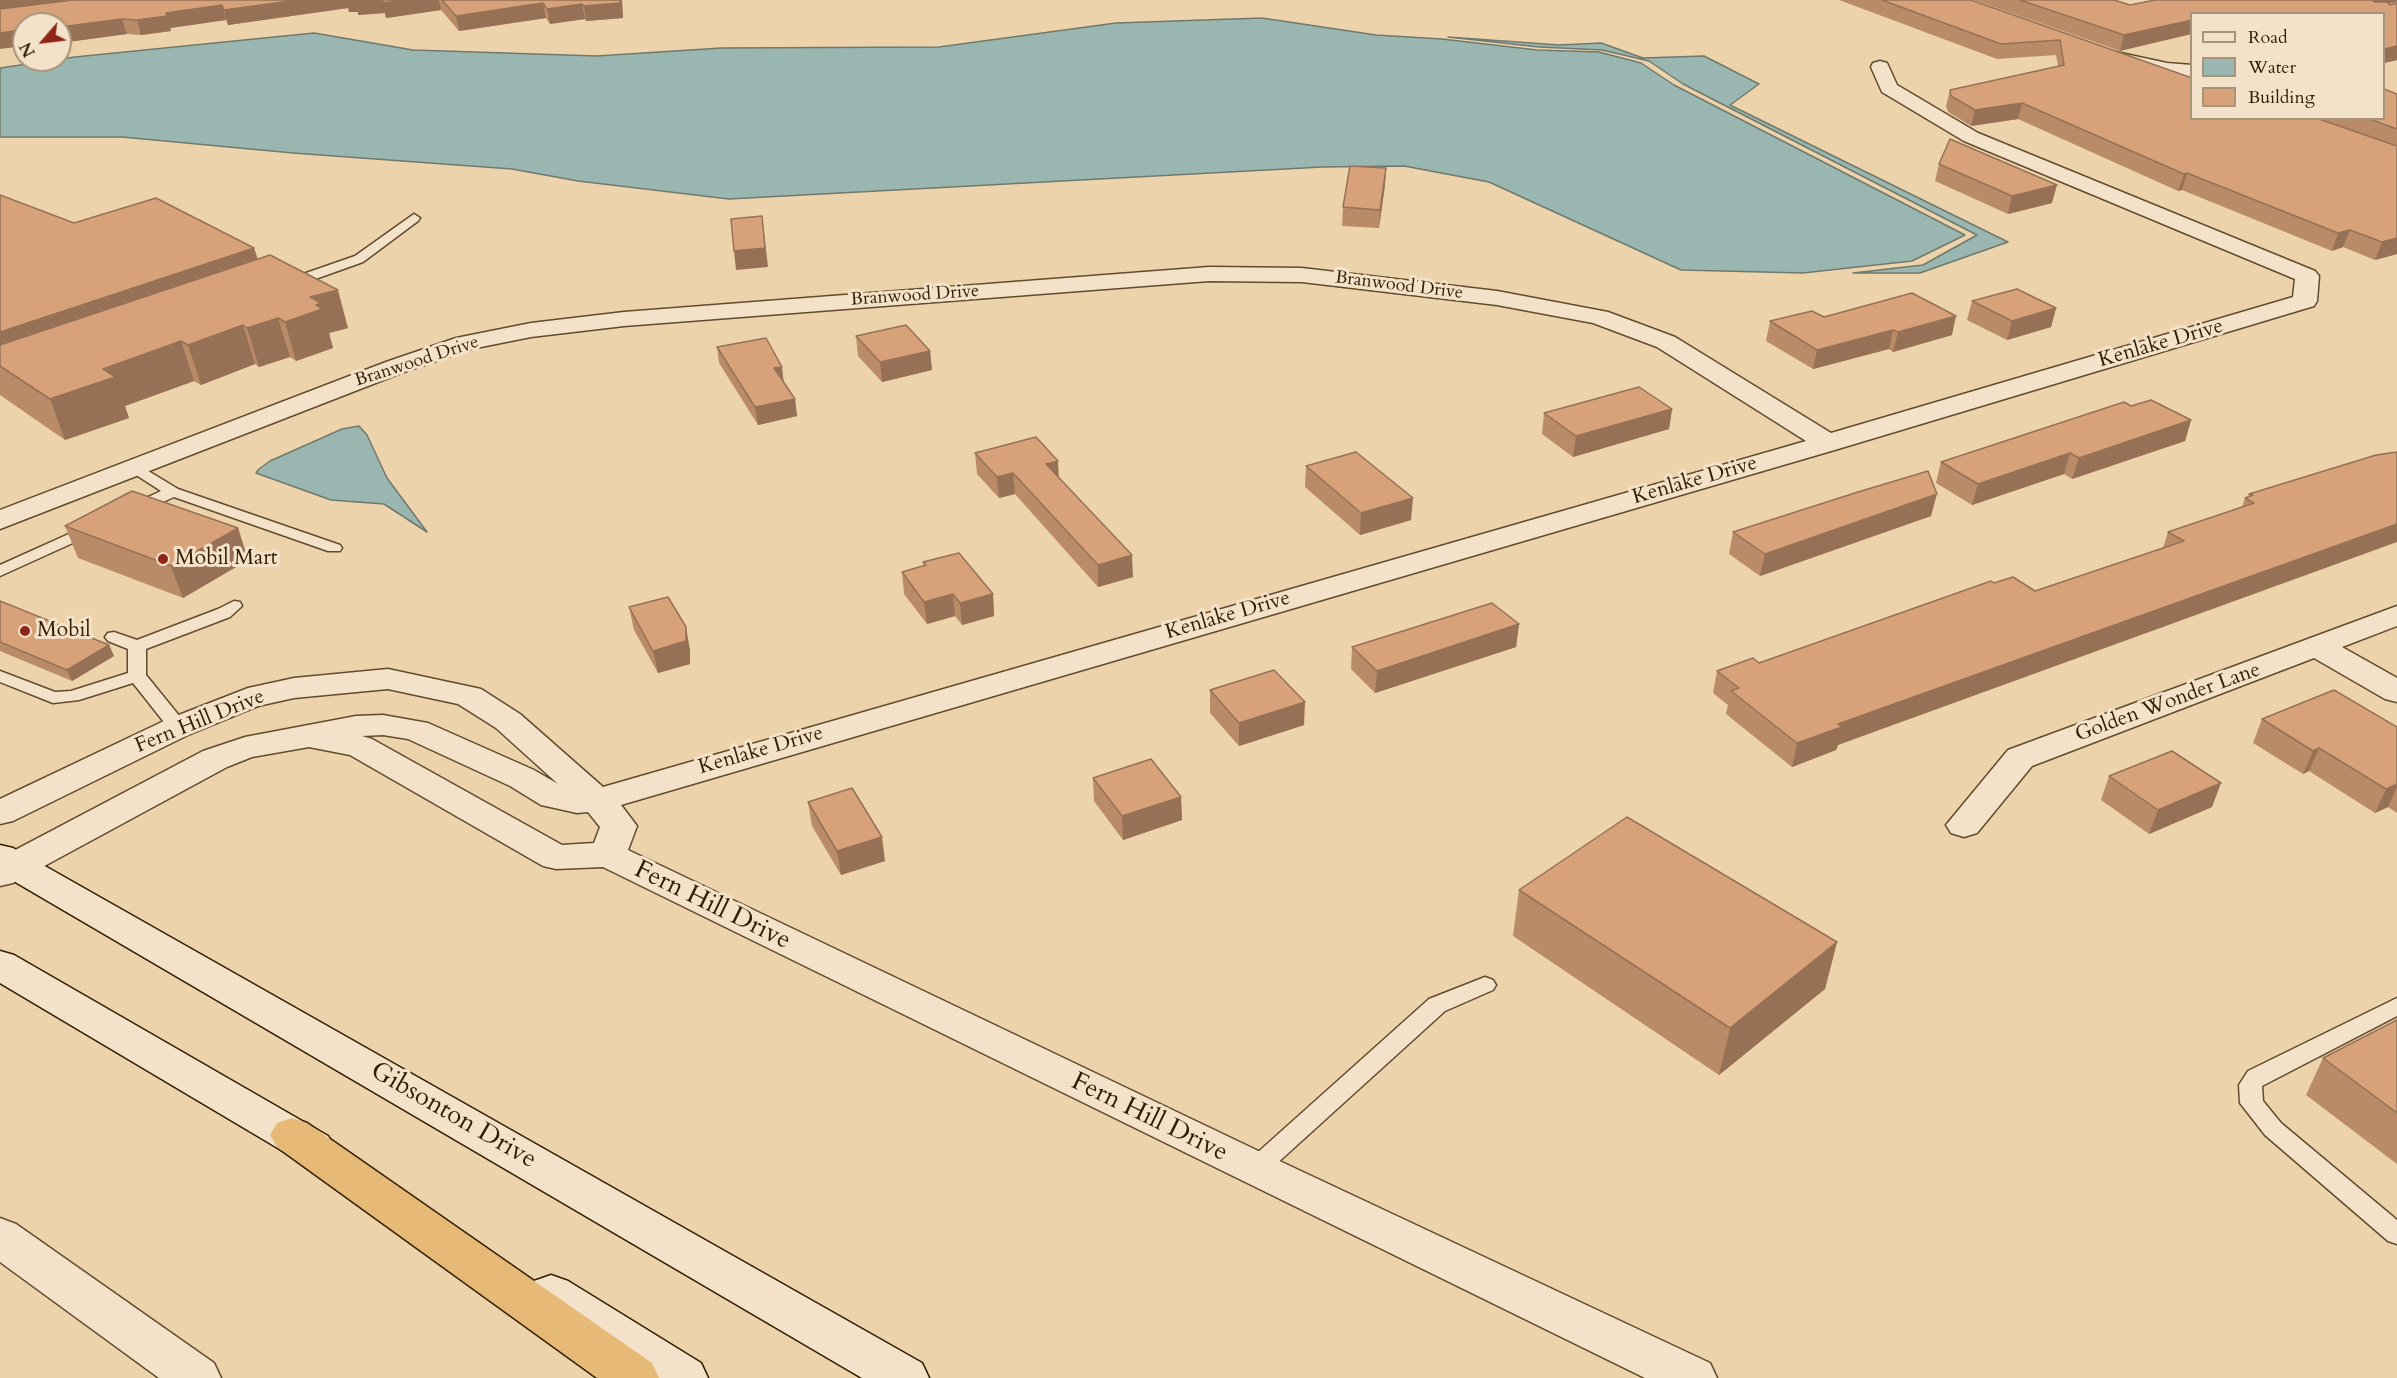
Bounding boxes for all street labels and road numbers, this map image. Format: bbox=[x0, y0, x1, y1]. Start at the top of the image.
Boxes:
street label: Branwood Drive bbox=[1334, 267, 1464, 305]
street label: Branwood Drive bbox=[850, 281, 980, 311]
street label: Kenlake Drive bbox=[2096, 314, 2226, 374]
street label: Branwood Drive bbox=[352, 332, 482, 392]
street label: Kenlake Drive bbox=[1630, 451, 1760, 511]
street label: Kenlake Drive bbox=[1163, 586, 1293, 646]
street label: Golden Wonder Lane bbox=[2072, 658, 2264, 748]
street label: Fern Hill Drive bbox=[132, 685, 268, 759]
street label: Kenlake Drive bbox=[696, 721, 826, 781]
street label: Fern Hill Drive bbox=[629, 855, 795, 957]
street label: Gibsonton Drive bbox=[365, 1056, 541, 1176]
street label: Fern Hill Drive bbox=[1066, 1067, 1232, 1169]

